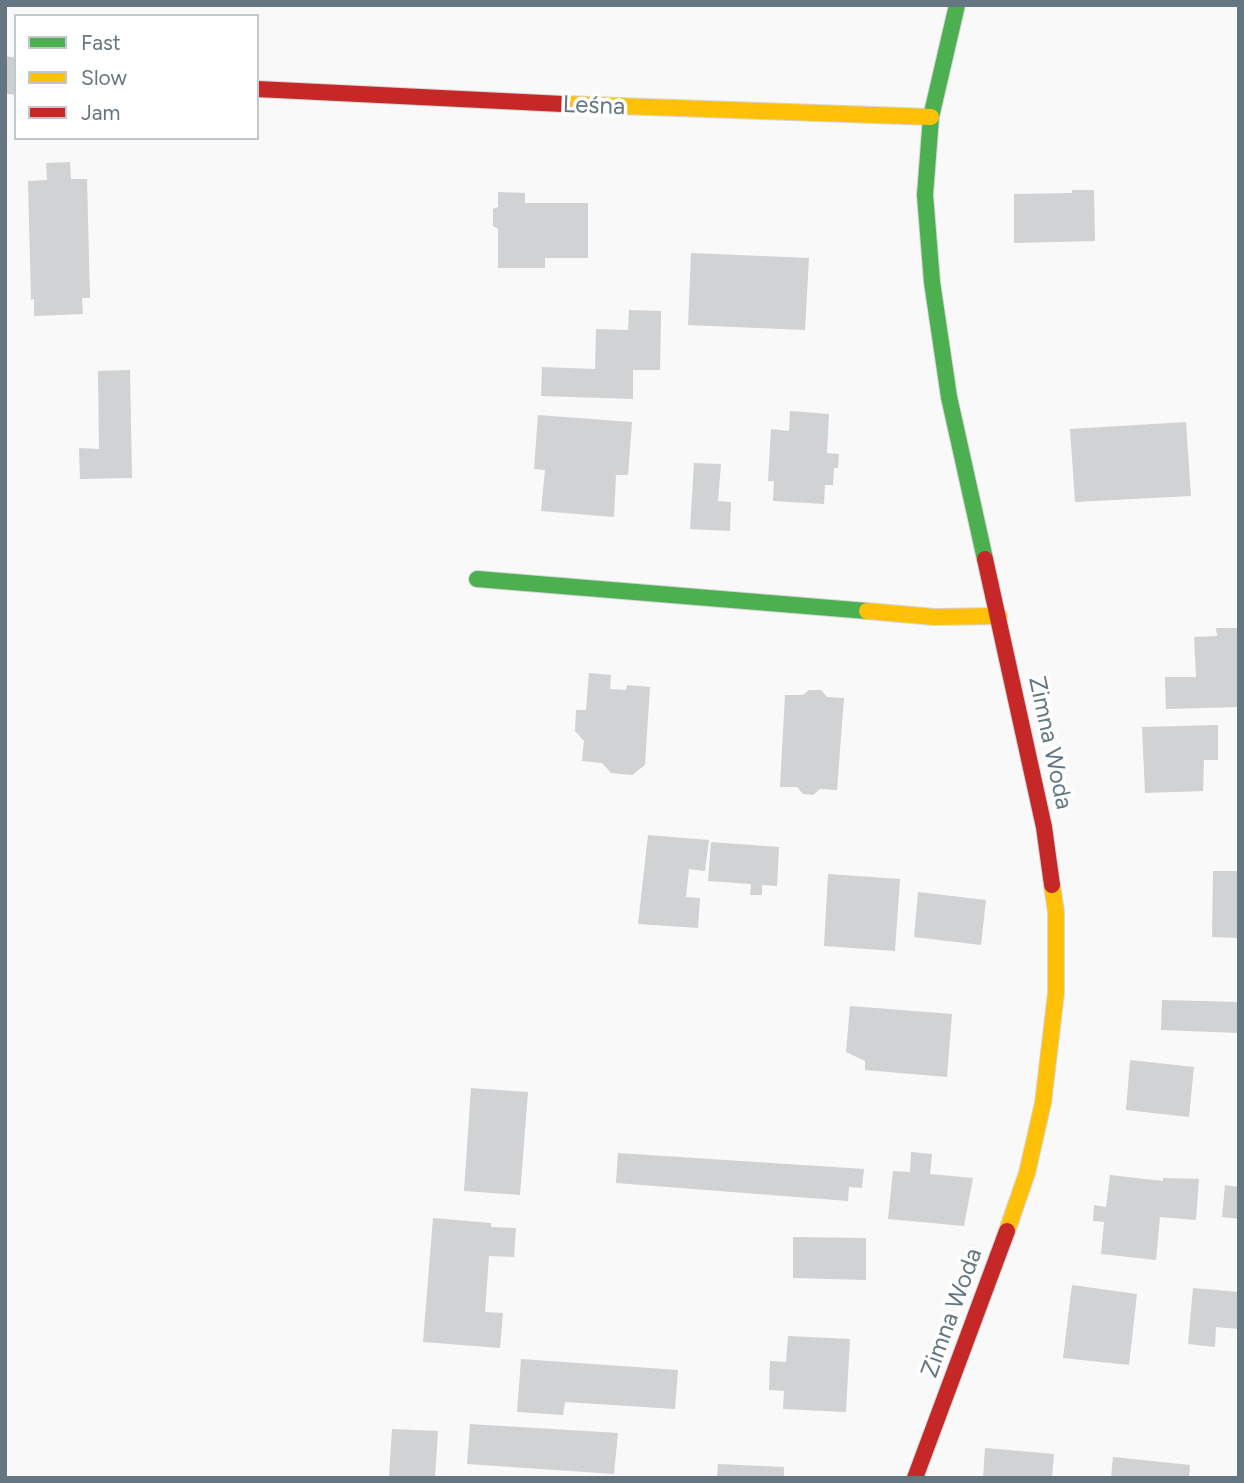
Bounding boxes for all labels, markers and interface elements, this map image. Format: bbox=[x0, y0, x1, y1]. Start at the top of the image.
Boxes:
legend bbox=[14, 14, 259, 140]
text: Fast bbox=[81, 30, 121, 55]
text: Slow bbox=[81, 65, 127, 90]
street label: Leśna bbox=[562, 91, 626, 121]
text: Jam bbox=[81, 100, 120, 125]
street label: Zimna Woda bbox=[1022, 674, 1078, 812]
street label: Zimna Woda bbox=[915, 1245, 989, 1381]

